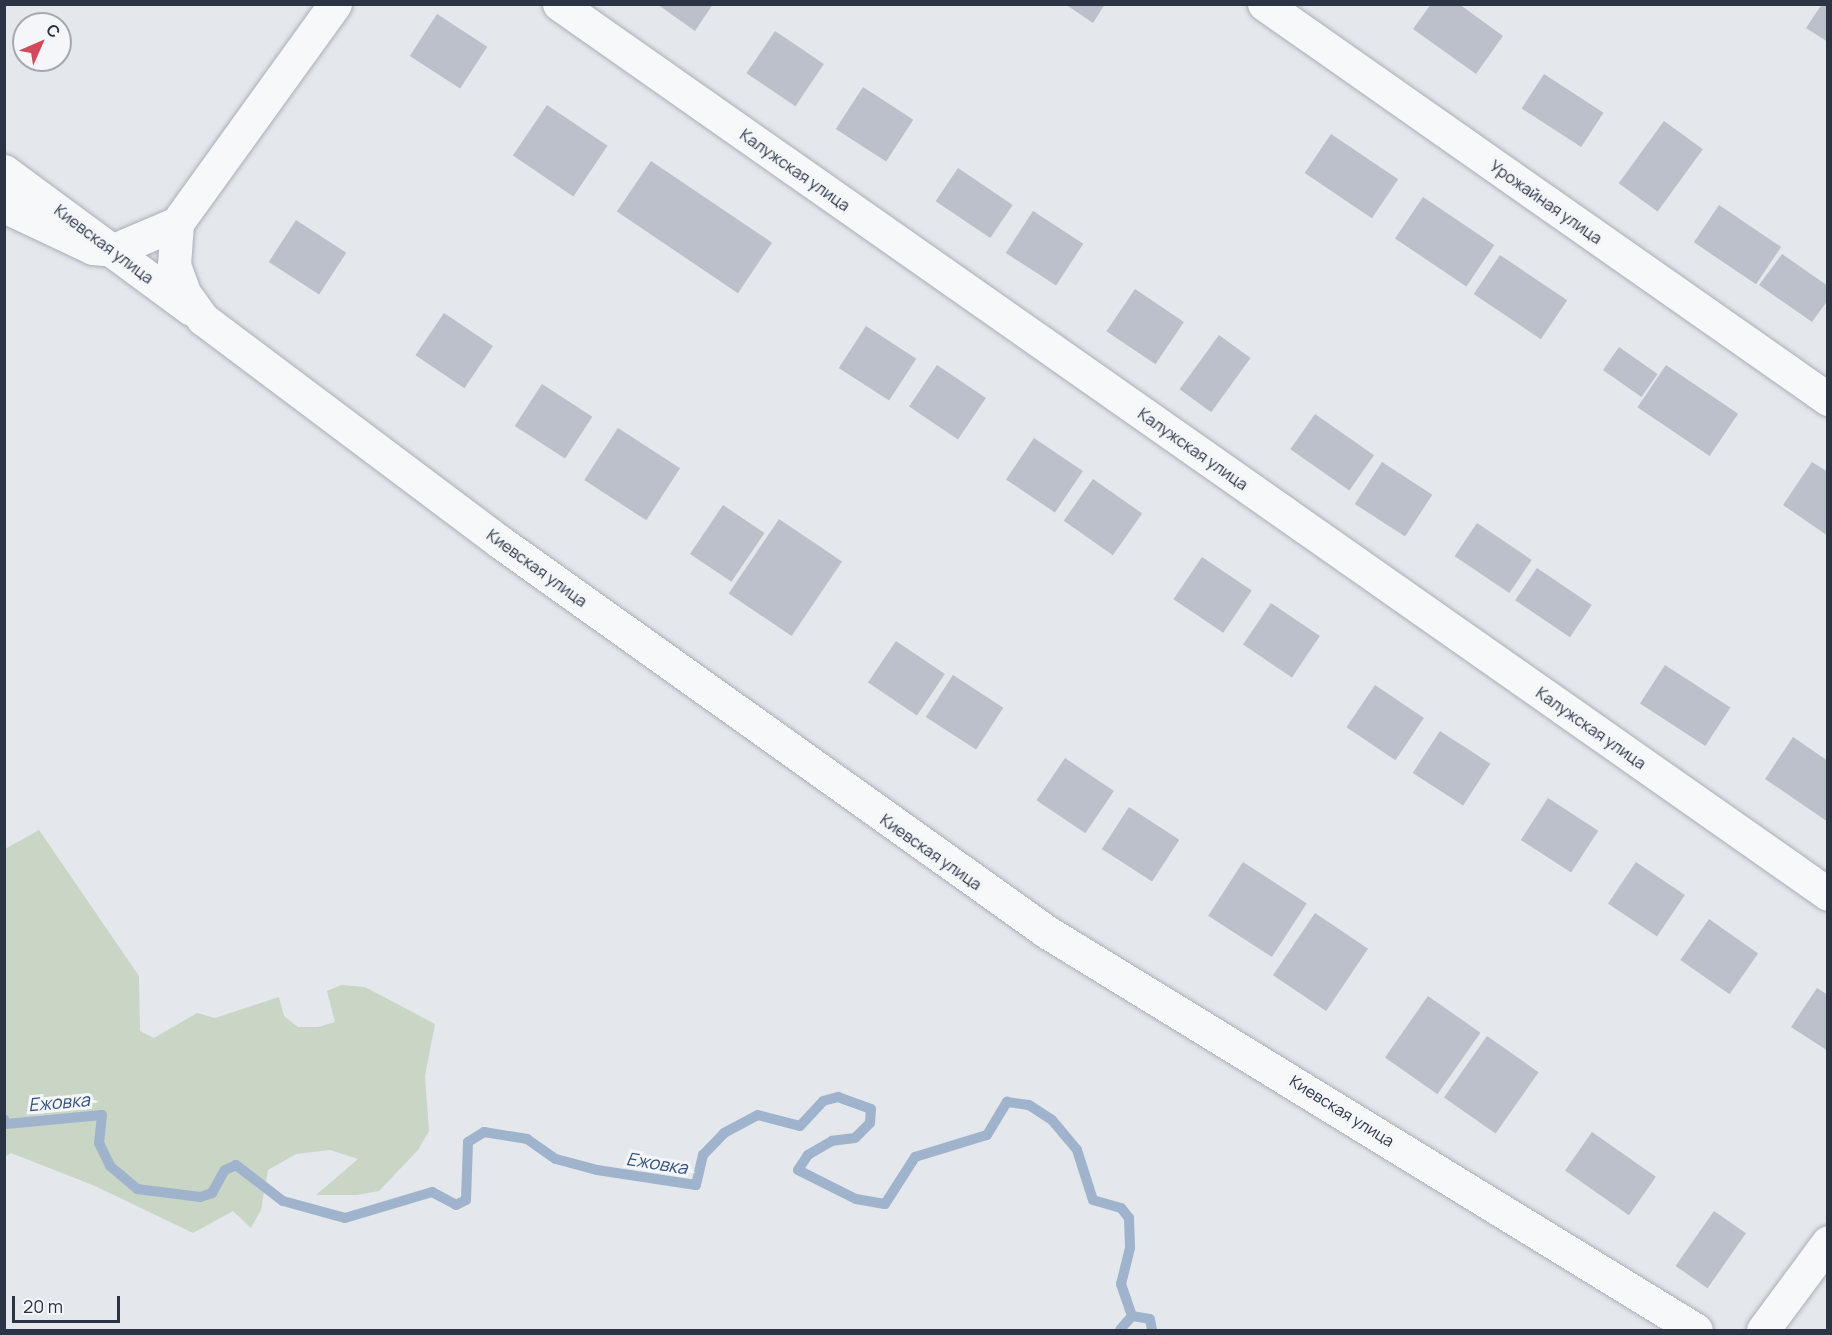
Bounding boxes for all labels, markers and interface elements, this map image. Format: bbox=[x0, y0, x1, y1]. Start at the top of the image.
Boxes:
north arrow bbox=[12, 12, 72, 72]
text: С bbox=[41, 19, 65, 43]
street label: Калужская улица bbox=[736, 125, 854, 215]
street label: Урожайная улица bbox=[1486, 156, 1606, 248]
street label: Киевская улица bbox=[51, 200, 157, 288]
street label: Калужская улица bbox=[1134, 404, 1252, 494]
street label: Киевская улица bbox=[483, 525, 591, 611]
street label: Калужская улица bbox=[1532, 683, 1650, 773]
street label: Киевская улица bbox=[877, 810, 985, 894]
street label: Киевская улица bbox=[1286, 1071, 1398, 1151]
water label: Ежовка bbox=[27, 1089, 91, 1115]
water label: Ежовка bbox=[625, 1148, 689, 1178]
scale bar bbox=[15, 1284, 123, 1322]
text: 20 m bbox=[23, 1294, 63, 1318]

